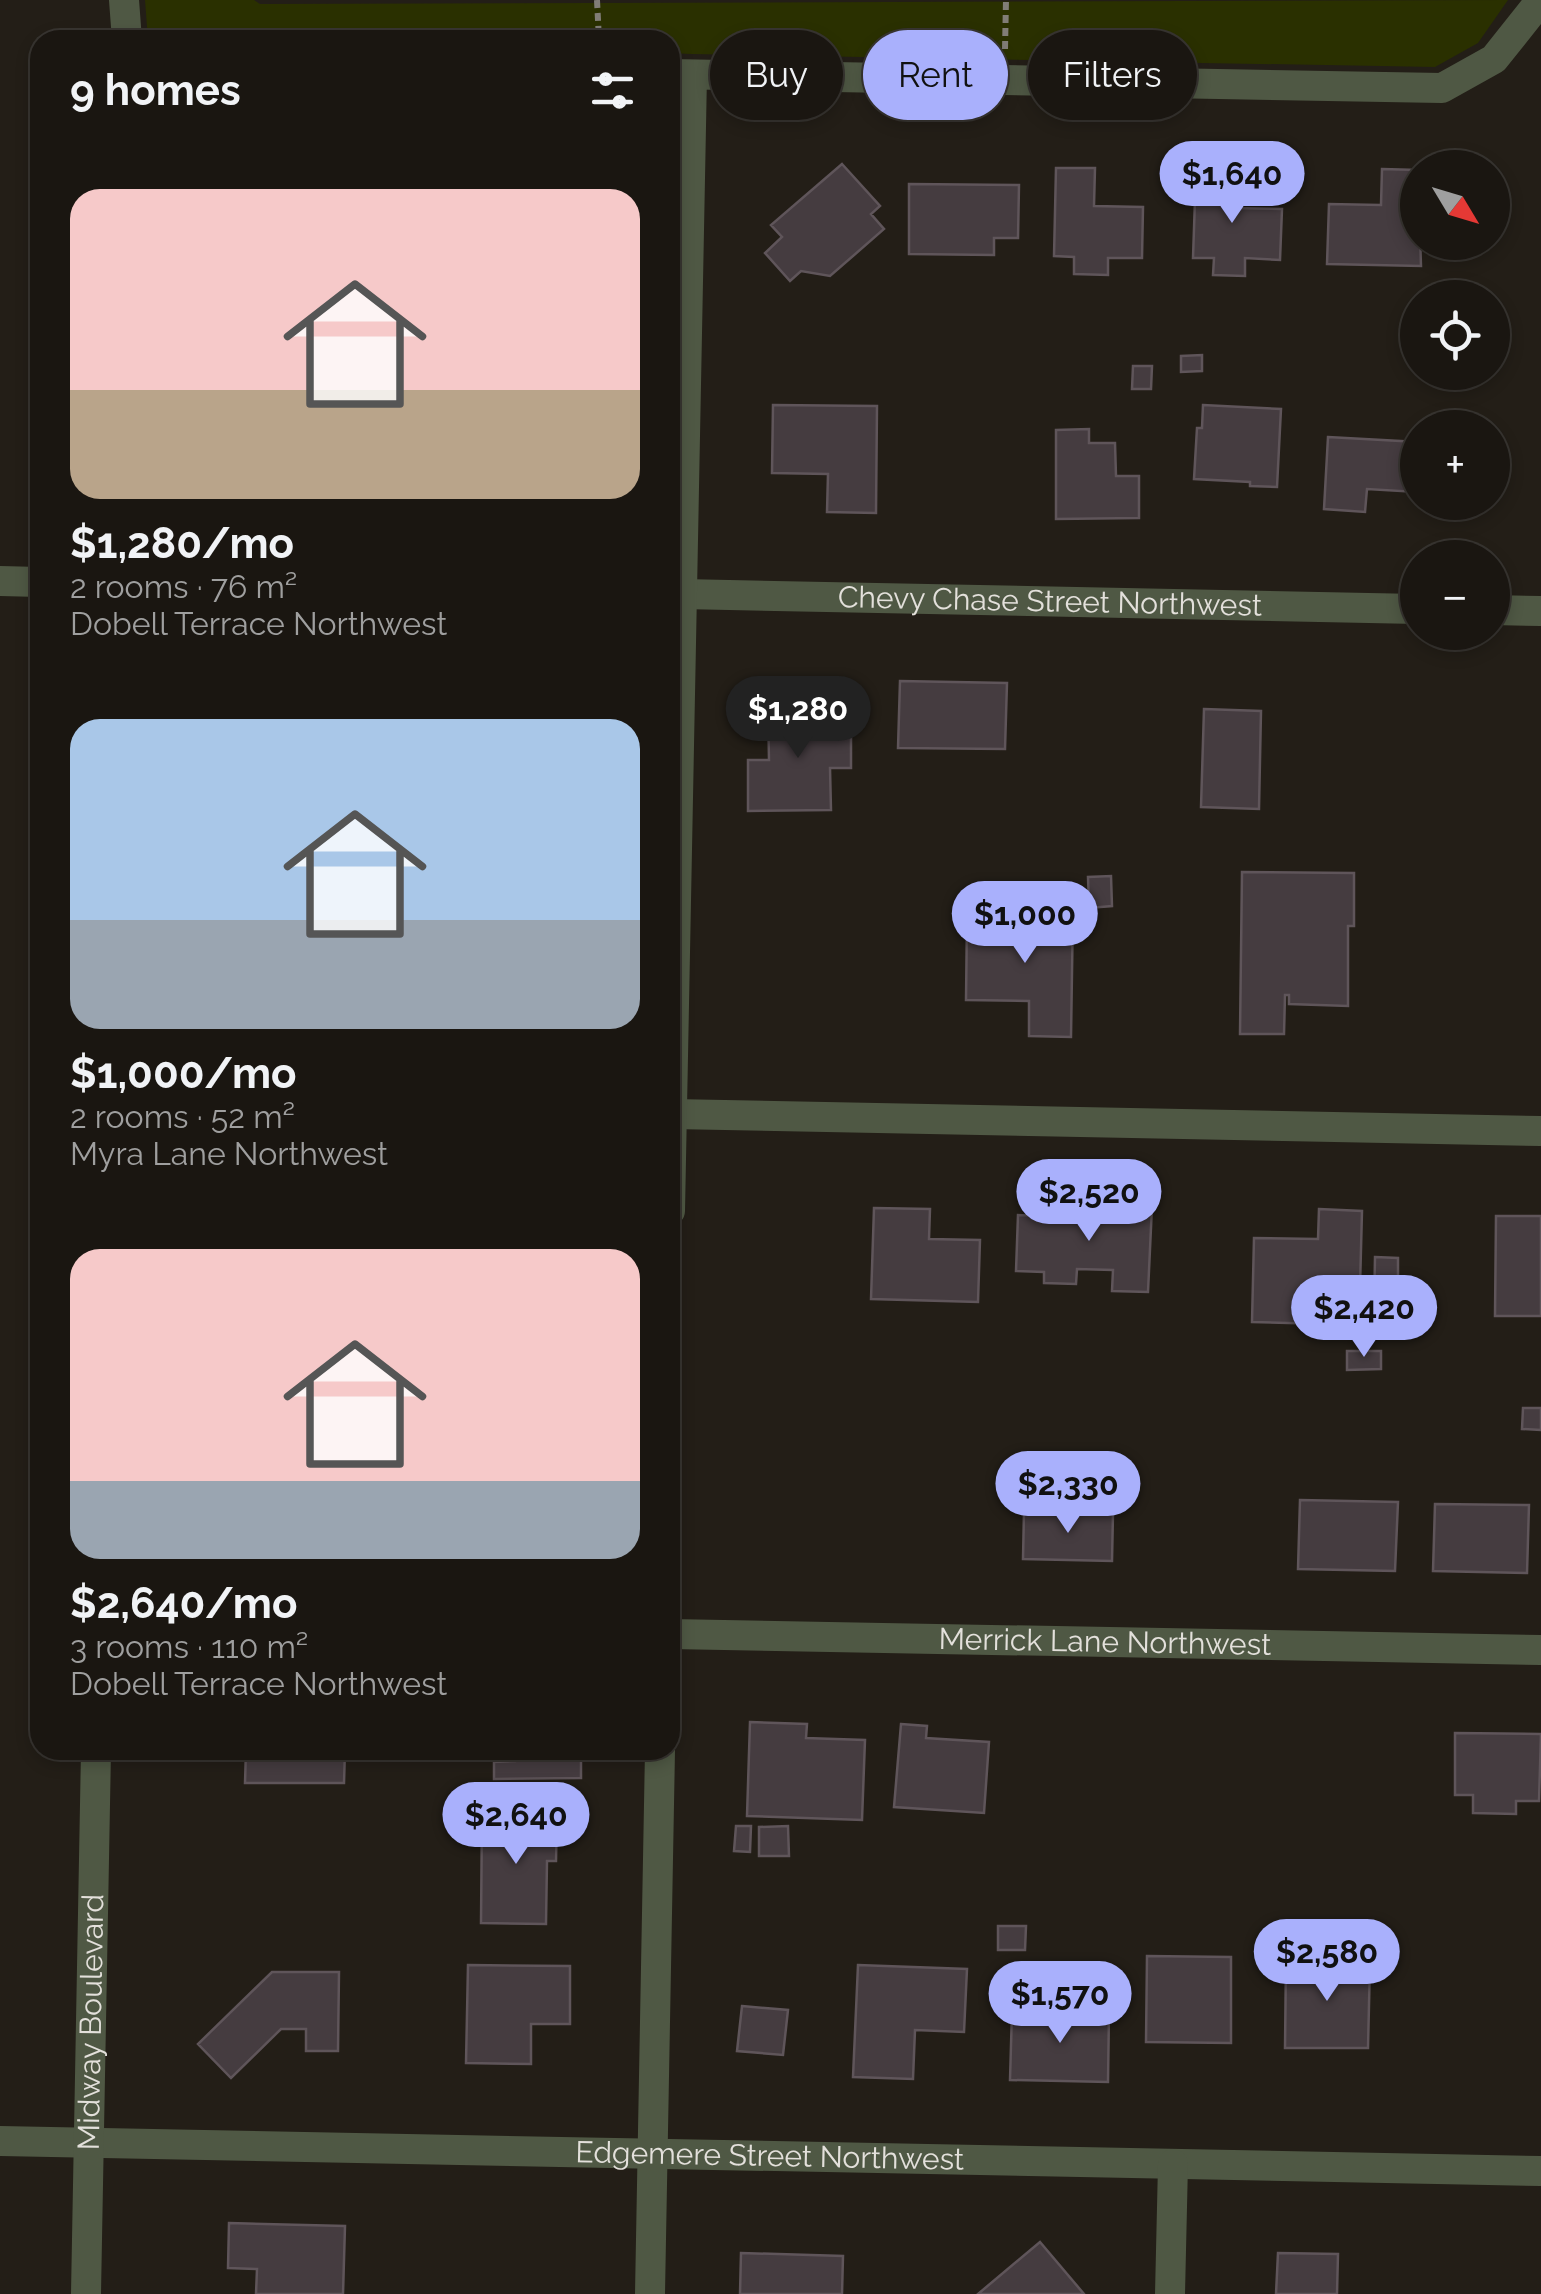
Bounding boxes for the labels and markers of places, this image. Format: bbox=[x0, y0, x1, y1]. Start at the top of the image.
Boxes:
pin: $1,640 bbox=[1151, 141, 1313, 226]
pin: $1,280 bbox=[717, 676, 879, 761]
pin: $1,000 bbox=[944, 881, 1106, 966]
pin: $2,520 bbox=[1008, 1159, 1170, 1244]
pin: $2,420 bbox=[1283, 1275, 1445, 1360]
pin: $2,330 bbox=[987, 1451, 1149, 1536]
pin: $2,640 bbox=[435, 1782, 597, 1867]
pin: $2,580 bbox=[1246, 1919, 1408, 2004]
pin: $1,570 bbox=[979, 1961, 1141, 2046]

